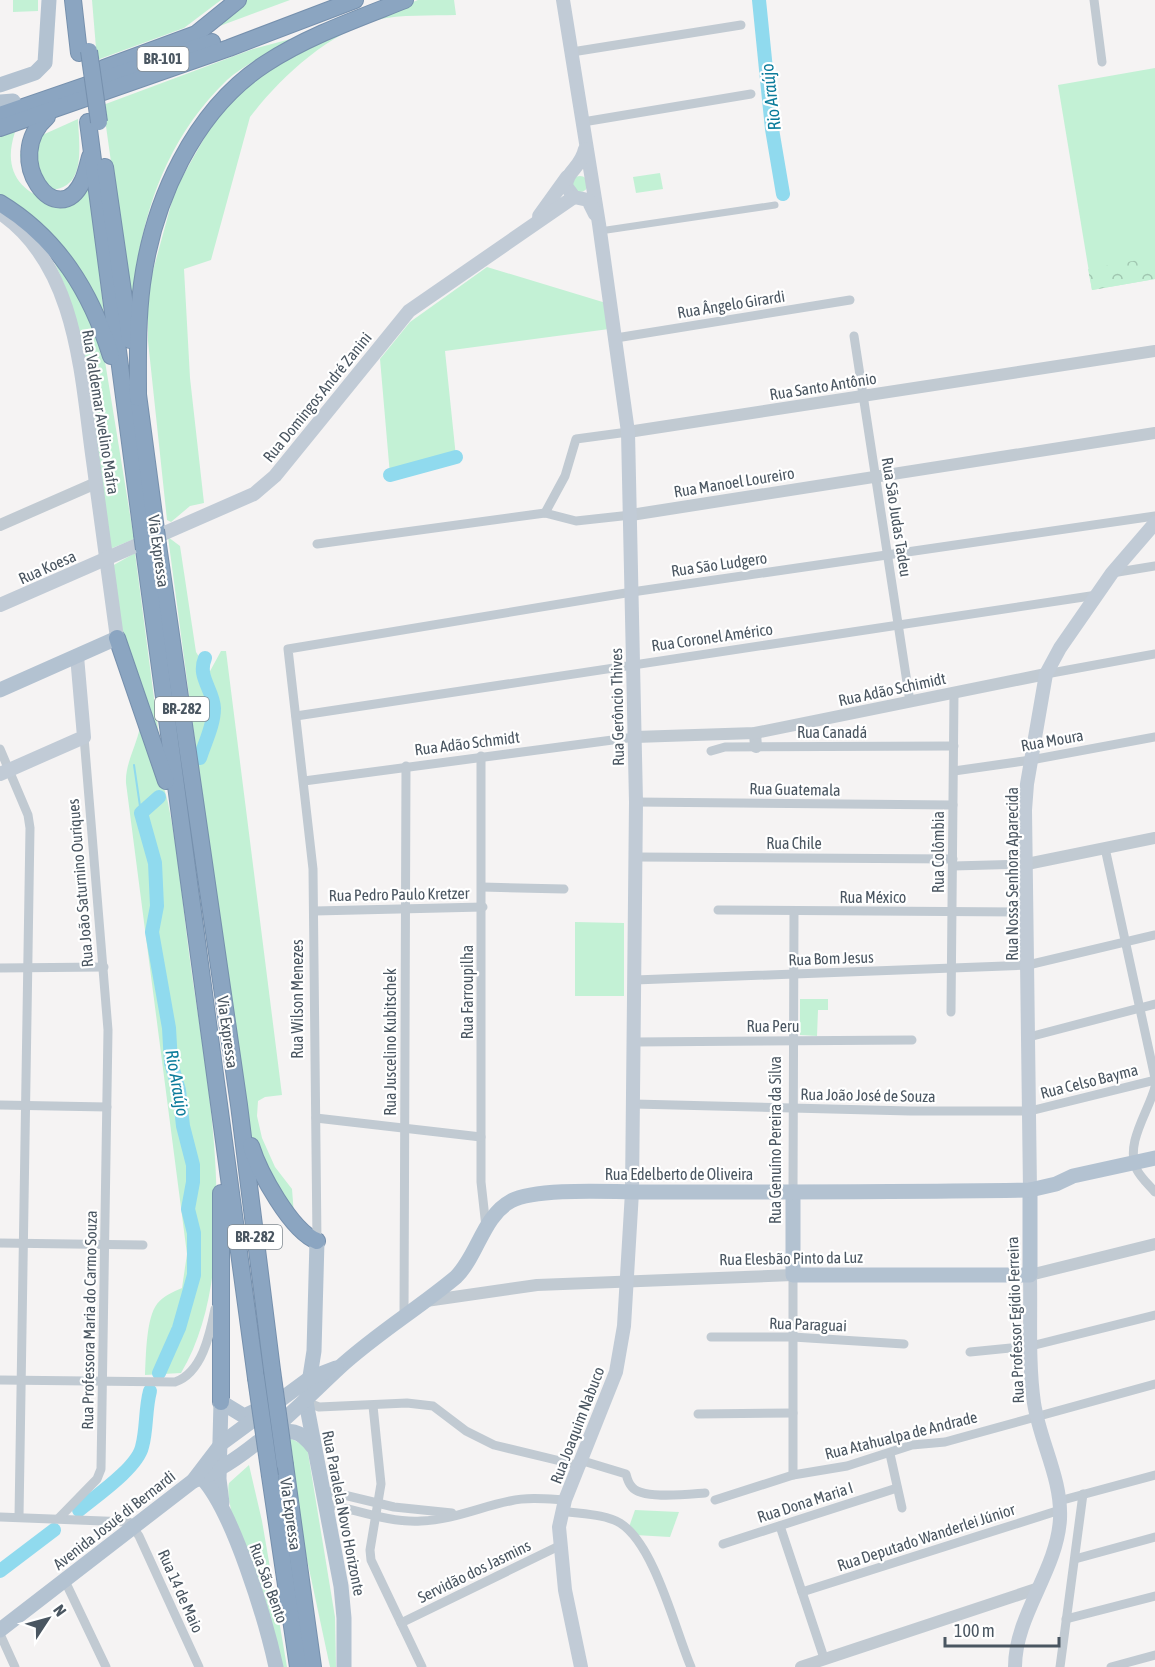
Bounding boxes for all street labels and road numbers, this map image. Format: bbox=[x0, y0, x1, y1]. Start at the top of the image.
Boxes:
road number: BR-101 bbox=[138, 47, 188, 71]
street label: Rua Ângelo Girardi bbox=[676, 287, 786, 322]
street label: Rua Valdemar Avelino Mafra bbox=[79, 328, 123, 496]
street label: Rua Domingos André Zanini bbox=[259, 329, 376, 466]
street label: Rua Santo Antônio bbox=[768, 369, 878, 403]
street label: Rua São Judas Tadeu bbox=[879, 456, 915, 578]
street label: Rua Manoel Loureiro bbox=[672, 464, 796, 500]
street label: Via Expressa bbox=[144, 514, 173, 588]
street label: Rua Koesa bbox=[16, 546, 78, 588]
street label: Rua São Ludgero bbox=[670, 548, 768, 581]
street label: Rua Coronel Américo bbox=[650, 620, 774, 654]
street label: Rua Gerôncio Thives bbox=[607, 648, 627, 766]
street label: Rua Adão Schimidt bbox=[837, 669, 948, 709]
road number: BR-282 bbox=[155, 697, 209, 721]
street label: Rua Canadá bbox=[797, 723, 867, 741]
street label: Rua Moura bbox=[1019, 726, 1085, 754]
street label: Rua Adão Schmidt bbox=[413, 728, 521, 758]
street label: Rua Guatemala bbox=[749, 779, 841, 799]
street label: Rua Nossa Senhora Aparecida bbox=[1003, 787, 1022, 961]
street label: Rua João Saturnino Ouriques bbox=[64, 798, 97, 968]
street label: Rua Colômbia bbox=[929, 811, 947, 893]
street label: Rua Chile bbox=[766, 834, 822, 852]
street label: Rua Pedro Paulo Kretzer bbox=[328, 884, 470, 904]
street label: Rua México bbox=[840, 888, 906, 906]
street label: Rua Wilson Menezes bbox=[288, 939, 306, 1059]
street label: Rua Farroupilha bbox=[458, 945, 477, 1039]
street label: Rua Bom Jesus bbox=[788, 947, 874, 968]
street label: Rua Juscelino Kubitschek bbox=[381, 968, 399, 1116]
street label: Via Expressa bbox=[213, 995, 242, 1069]
street label: Rua Peru bbox=[747, 1017, 799, 1035]
street label: Rua Genuíno Pereira da Silva bbox=[766, 1056, 784, 1224]
street label: Rua Celso Bayma bbox=[1038, 1060, 1140, 1103]
street label: Rua João José de Souza bbox=[800, 1085, 936, 1105]
street label: Rua Edelberto de Oliveira bbox=[605, 1165, 753, 1183]
street label: Rua Professora Maria do Carmo Souza bbox=[78, 1210, 100, 1430]
road number: BR-282 bbox=[228, 1225, 282, 1249]
street label: Rua Professor Egídio Ferreira bbox=[1003, 1236, 1028, 1404]
street label: Rua Elesbão Pinto da Luz bbox=[719, 1248, 863, 1268]
street label: Rua Paraguai bbox=[769, 1314, 847, 1335]
street label: Rua Joaquim Nabuco bbox=[546, 1364, 609, 1486]
street label: Rua Atahualpa de Andrade bbox=[823, 1407, 979, 1464]
street label: Rua Paralela Novo Horizonte bbox=[319, 1429, 369, 1597]
street label: Avenida Josué di Bernardi bbox=[49, 1467, 179, 1573]
street label: Via Expressa bbox=[276, 1477, 305, 1551]
street label: Rua Dona Maria I bbox=[755, 1478, 855, 1526]
street label: Rua Deputado Wanderlei Júnior bbox=[835, 1500, 1018, 1575]
street label: Servidão dos Jasmins bbox=[415, 1536, 534, 1606]
street label: Rua São Bento bbox=[246, 1541, 292, 1625]
street label: Rua 14 de Maio bbox=[155, 1547, 207, 1635]

